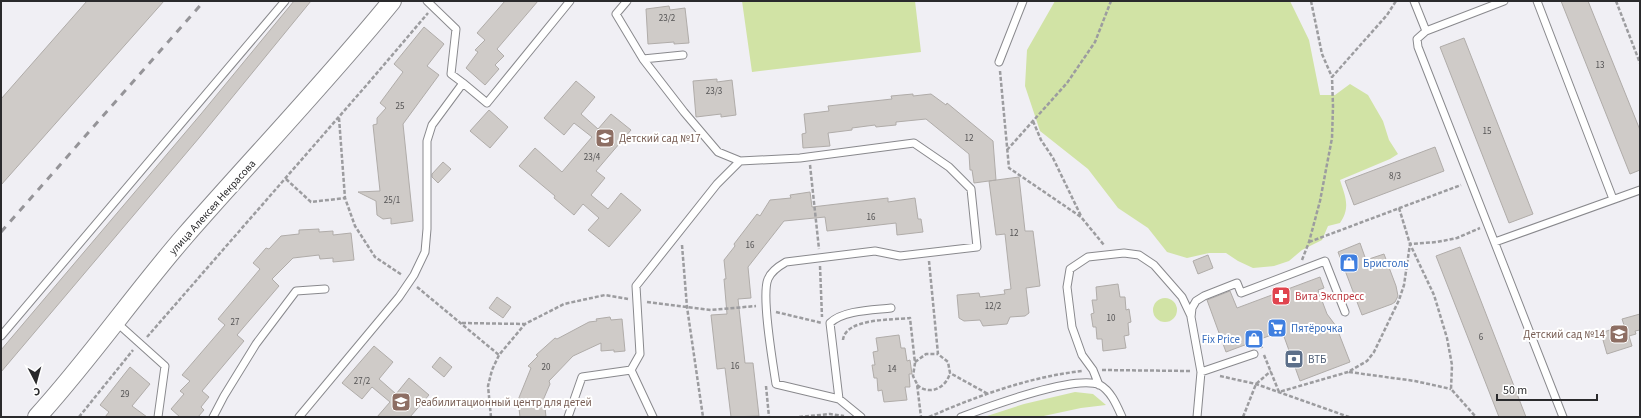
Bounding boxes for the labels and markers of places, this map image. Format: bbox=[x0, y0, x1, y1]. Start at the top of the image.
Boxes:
school or university icon: Детский сад №17 bbox=[594, 127, 616, 149]
place label: Детский сад №17 bbox=[619, 131, 701, 146]
shop icon: Бристоль bbox=[1338, 252, 1360, 274]
place label: Бристоль bbox=[1363, 256, 1409, 271]
pharmacy icon: Вита Экспресс bbox=[1270, 285, 1292, 307]
place label: Вита Экспресс bbox=[1295, 289, 1364, 304]
supermarket icon: Пятёрочка bbox=[1266, 317, 1288, 339]
place label: Пятёрочка bbox=[1291, 321, 1343, 336]
school or university icon: Детский сад №14 bbox=[1608, 323, 1630, 345]
place label: Детский сад №14 bbox=[1523, 327, 1606, 342]
shop icon: Fix Price bbox=[1243, 328, 1265, 350]
place label: Fix Price bbox=[1202, 332, 1241, 347]
bank icon: ВТБ bbox=[1283, 348, 1305, 370]
place label: ВТБ bbox=[1308, 352, 1326, 367]
school or university icon: Реабилитационный центр для детей bbox=[390, 391, 412, 413]
place label: Реабилитационный центр для детей bbox=[415, 395, 592, 410]

